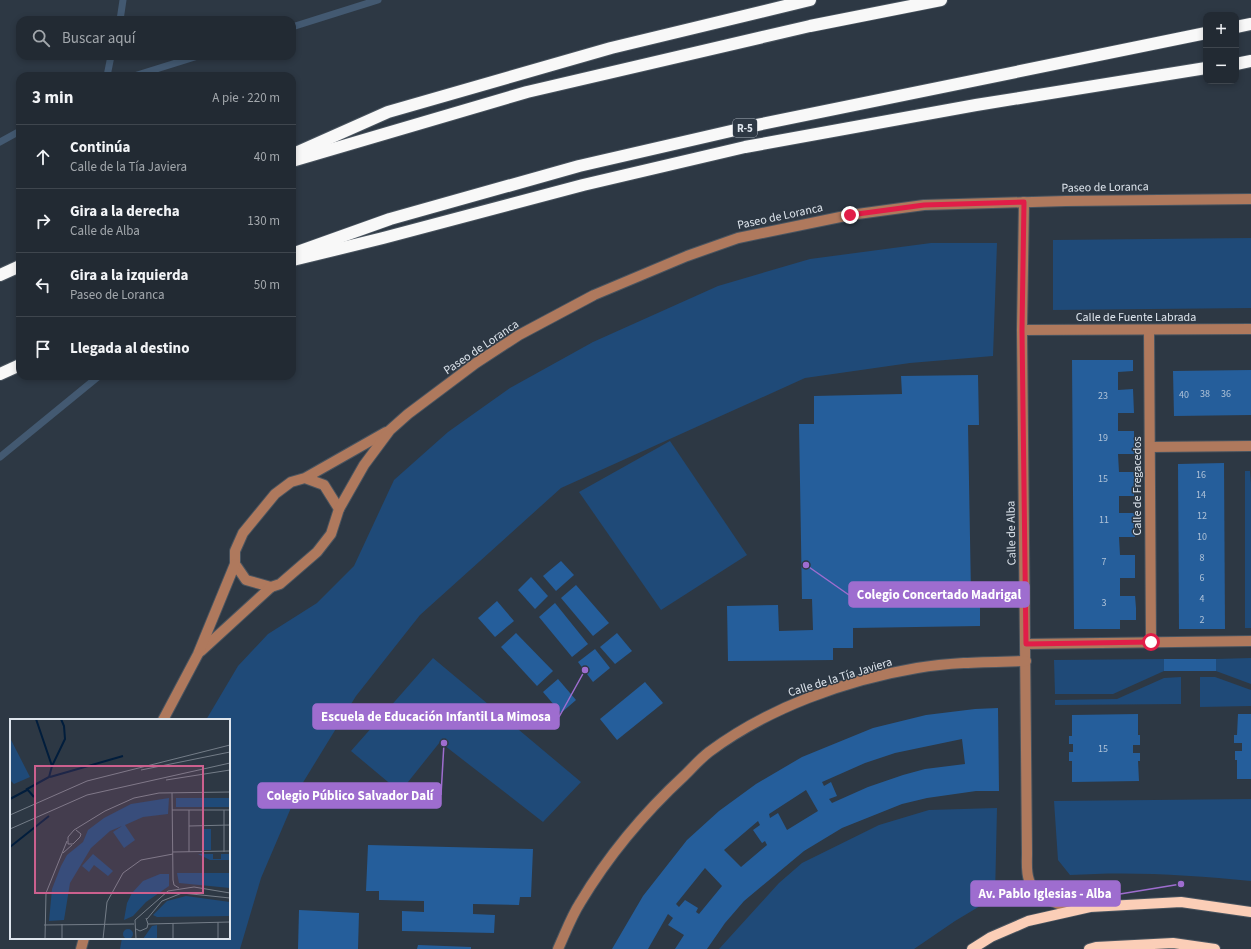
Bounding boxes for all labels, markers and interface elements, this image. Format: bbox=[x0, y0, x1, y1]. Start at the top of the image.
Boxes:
map controls bbox=[1203, 12, 1239, 84]
button: + bbox=[1203, 12, 1239, 48]
search box bbox=[16, 16, 296, 60]
icon: search bbox=[30, 27, 52, 49]
text: Buscar aquí bbox=[62, 28, 135, 49]
button: − bbox=[1203, 48, 1239, 84]
text: 3 min bbox=[32, 86, 73, 110]
text: A pie · 220 m bbox=[212, 89, 280, 107]
road number: R-5 bbox=[733, 119, 757, 137]
text: Continúa bbox=[70, 137, 131, 158]
icon: ahead bbox=[32, 146, 54, 168]
text: 40 m bbox=[254, 148, 280, 166]
text: Calle de la Tía Javiera bbox=[70, 158, 187, 176]
street label: Paseo de Loranca bbox=[1061, 178, 1149, 197]
street label: Paseo de Loranca bbox=[736, 199, 825, 234]
text: Gira a la derecha bbox=[70, 201, 180, 222]
route end bbox=[841, 206, 859, 224]
icon: right bbox=[32, 210, 54, 232]
text: 130 m bbox=[247, 212, 280, 230]
text: Calle de Alba bbox=[70, 222, 140, 240]
text: Gira a la izquierda bbox=[70, 265, 189, 286]
icon: left bbox=[32, 274, 54, 296]
text: 50 m bbox=[254, 276, 280, 294]
text: Paseo de Loranca bbox=[70, 286, 165, 304]
street label: Calle de Fuente Labrada bbox=[1076, 309, 1196, 326]
street label: Paseo de Loranca bbox=[440, 316, 522, 379]
icon: arrive bbox=[32, 338, 54, 360]
text: Llegada al destino bbox=[70, 338, 190, 359]
house number: 38 bbox=[1200, 387, 1210, 401]
house number: 36 bbox=[1221, 387, 1231, 401]
house number: 40 bbox=[1179, 388, 1189, 402]
house number: 23 bbox=[1098, 389, 1108, 403]
house number: 19 bbox=[1098, 431, 1108, 445]
street label: Calle de Fregacedos bbox=[1129, 436, 1146, 536]
house number: 16 bbox=[1196, 468, 1206, 482]
house number: 15 bbox=[1098, 472, 1108, 486]
house number: 14 bbox=[1196, 488, 1206, 502]
street label: Calle de Alba bbox=[1002, 501, 1021, 565]
house number: 12 bbox=[1197, 509, 1207, 523]
house number: 11 bbox=[1099, 513, 1109, 527]
house number: 10 bbox=[1197, 530, 1207, 544]
house number: 8 bbox=[1200, 551, 1205, 565]
house number: 7 bbox=[1102, 555, 1107, 569]
house number: 6 bbox=[1200, 571, 1205, 585]
callout: Colegio Concertado Madrigal bbox=[849, 582, 1029, 607]
text: Colegio Concertado Madrigal bbox=[857, 586, 1021, 604]
house number: 4 bbox=[1200, 592, 1205, 606]
house number: 3 bbox=[1102, 596, 1107, 610]
house number: 2 bbox=[1200, 613, 1205, 627]
route start bbox=[1142, 633, 1160, 651]
street label: Calle de la Tía Javiera bbox=[786, 654, 894, 701]
callout: Escuela de Educación Infantil La Mimosa bbox=[313, 704, 559, 729]
text: Escuela de Educación Infantil La Mimosa bbox=[321, 708, 551, 726]
inset map bbox=[10, 719, 230, 939]
house number: 15 bbox=[1098, 742, 1108, 756]
callout: Colegio Público Salvador Dalí bbox=[258, 783, 441, 808]
text: Colegio Público Salvador Dalí bbox=[267, 787, 435, 805]
callout: Av. Pablo Iglesias - Alba bbox=[971, 881, 1120, 906]
text: Av. Pablo Iglesias - Alba bbox=[977, 885, 1112, 903]

